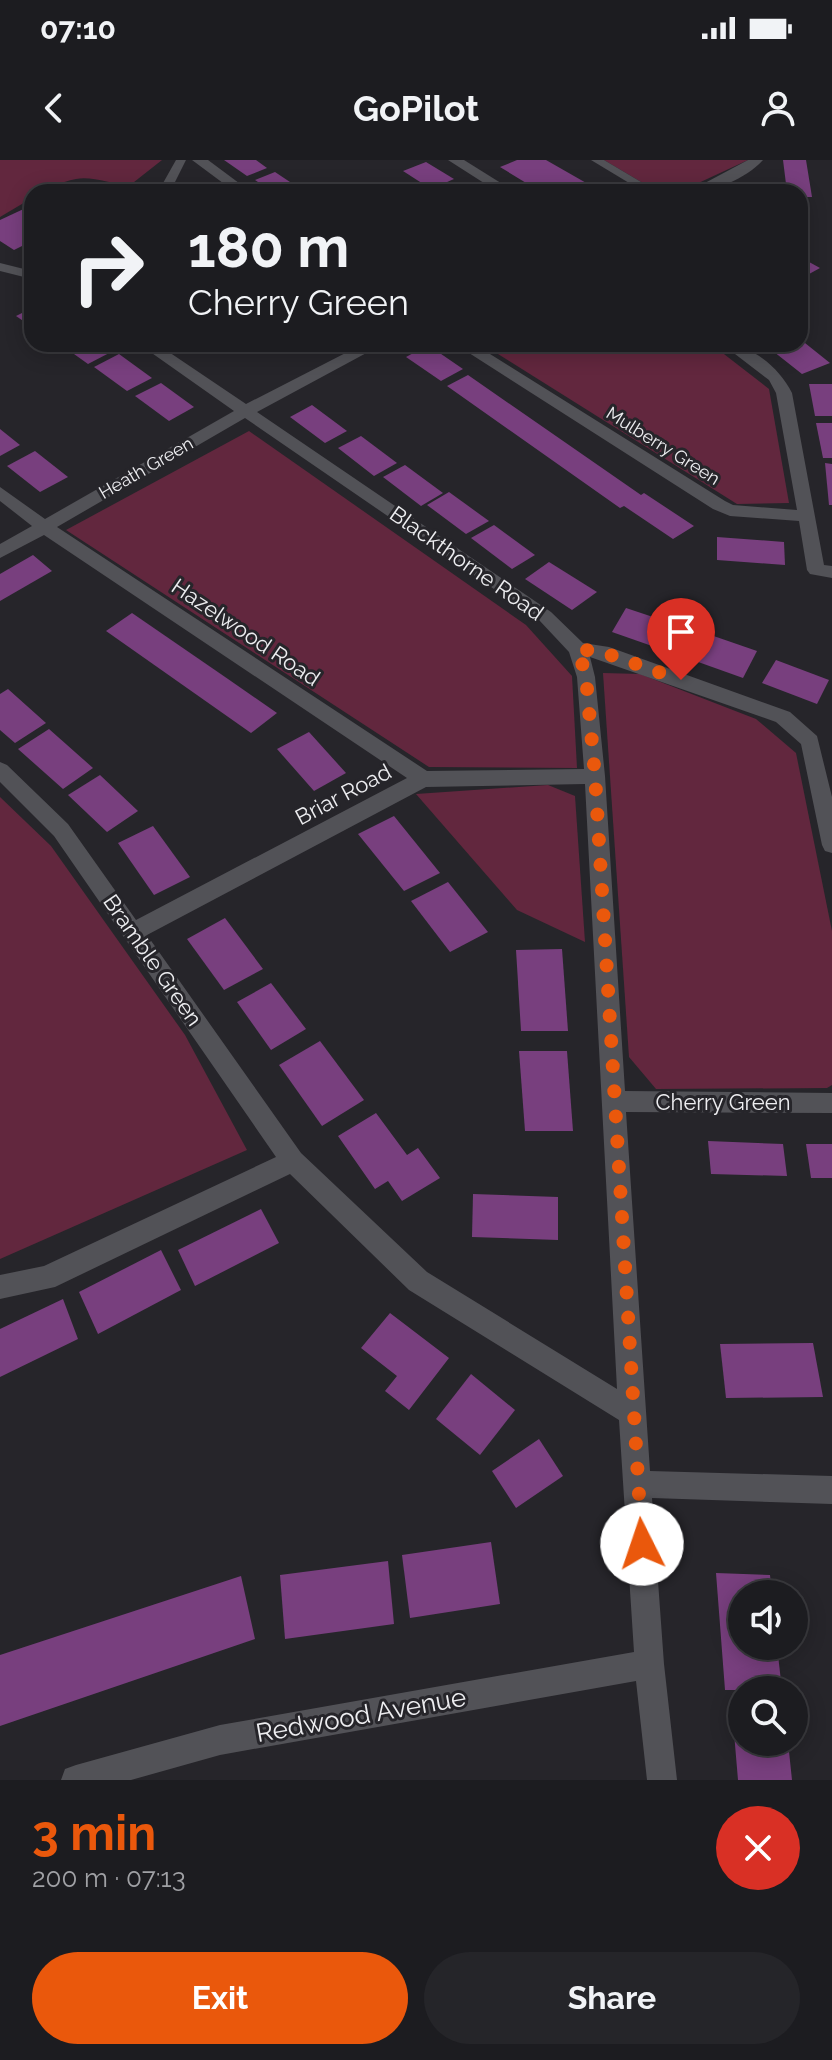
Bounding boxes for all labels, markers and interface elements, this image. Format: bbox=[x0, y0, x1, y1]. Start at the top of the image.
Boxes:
text: 07:10 bbox=[40, 11, 116, 46]
icon: back bbox=[32, 86, 76, 130]
icon: person bbox=[756, 86, 800, 130]
text: GoPilot bbox=[353, 87, 479, 129]
text: 180 m bbox=[188, 214, 349, 280]
icon: right bbox=[56, 216, 160, 320]
text: Cherry Green bbox=[188, 281, 409, 323]
street label: Mulberry Green bbox=[603, 402, 724, 489]
street label: Heath Green bbox=[95, 432, 197, 503]
street label: Blackthorne Road bbox=[385, 500, 549, 626]
street label: Hazelwood Road bbox=[167, 573, 325, 691]
pin bbox=[647, 598, 715, 680]
icon: arrive bbox=[659, 610, 703, 654]
street label: Briar Road bbox=[291, 758, 395, 830]
street label: Bramble Green bbox=[98, 889, 208, 1031]
street label: Cherry Green bbox=[656, 1089, 791, 1115]
position arrow bbox=[600, 1502, 684, 1586]
map controls bbox=[728, 1580, 808, 1756]
button: sound bbox=[728, 1580, 808, 1660]
button: search bbox=[728, 1676, 808, 1756]
street label: Redwood Avenue bbox=[254, 1682, 468, 1748]
text: 3 min bbox=[32, 1805, 156, 1861]
button: close bbox=[716, 1806, 800, 1890]
text: 200 m · 07:13 bbox=[32, 1863, 186, 1893]
button: Exit bbox=[32, 1952, 408, 2044]
button: Share bbox=[424, 1952, 800, 2044]

